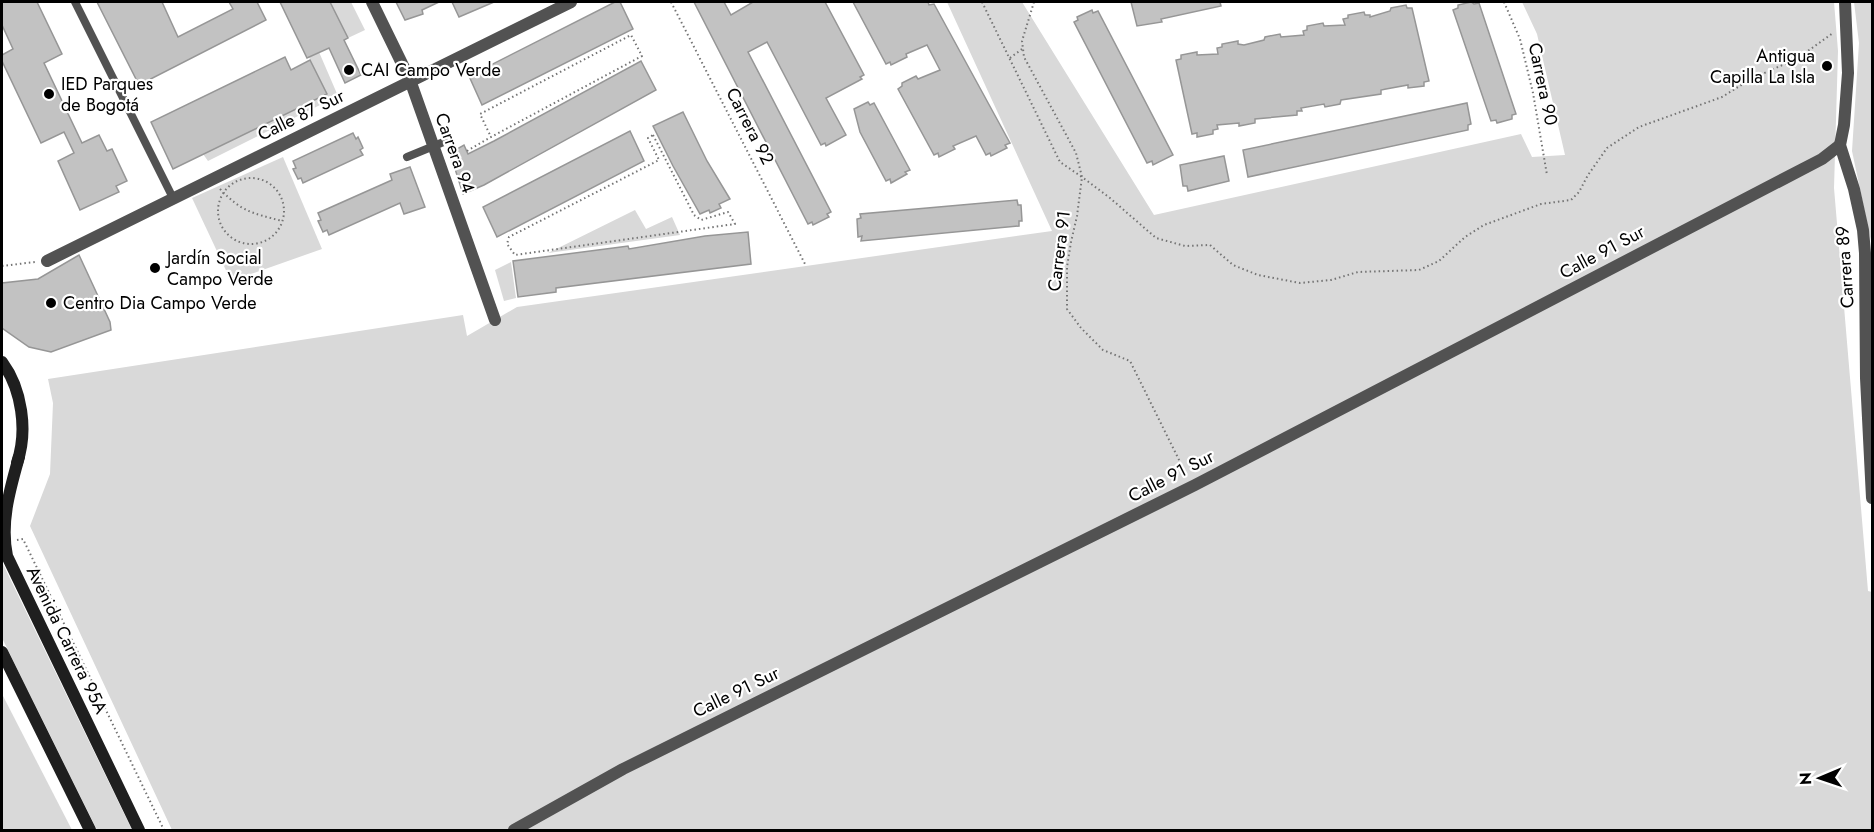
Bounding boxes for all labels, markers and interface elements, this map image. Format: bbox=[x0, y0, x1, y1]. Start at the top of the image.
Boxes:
street label: Carrera 90 bbox=[1522, 40, 1564, 128]
place label: Antigua Capilla La Isla bbox=[1710, 43, 1815, 90]
place label: CAI Campo Verde bbox=[361, 57, 501, 83]
marker: Antigua Capilla La Isla bbox=[1820, 59, 1834, 73]
marker: CAI Campo Verde bbox=[342, 63, 356, 77]
place label: IED Parques de Bogotá bbox=[61, 71, 153, 118]
street label: Calle 87 Sur bbox=[253, 82, 350, 147]
street label: Carrera 92 bbox=[720, 83, 780, 169]
marker: IED Parques de Bogotá bbox=[42, 87, 56, 101]
street label: Carrera 94 bbox=[429, 109, 481, 197]
street label: Carrera 91 bbox=[1041, 209, 1077, 293]
street label: Calle 91 Sur bbox=[1555, 218, 1650, 285]
street label: Carrera 89 bbox=[1829, 225, 1861, 309]
place label: Jardín Social Campo Verde bbox=[165, 245, 273, 292]
marker: Jardín Social Campo Verde bbox=[148, 261, 162, 275]
place label: Centro Dia Campo Verde bbox=[63, 290, 256, 316]
marker: Centro Dia Campo Verde bbox=[44, 296, 58, 310]
street label: Calle 91 Sur bbox=[1124, 443, 1219, 509]
street label: Avenida Carrera 95A bbox=[20, 562, 114, 718]
street label: Calle 91 Sur bbox=[688, 660, 784, 724]
north arrow bbox=[1790, 748, 1850, 808]
text: N bbox=[1794, 772, 1817, 785]

